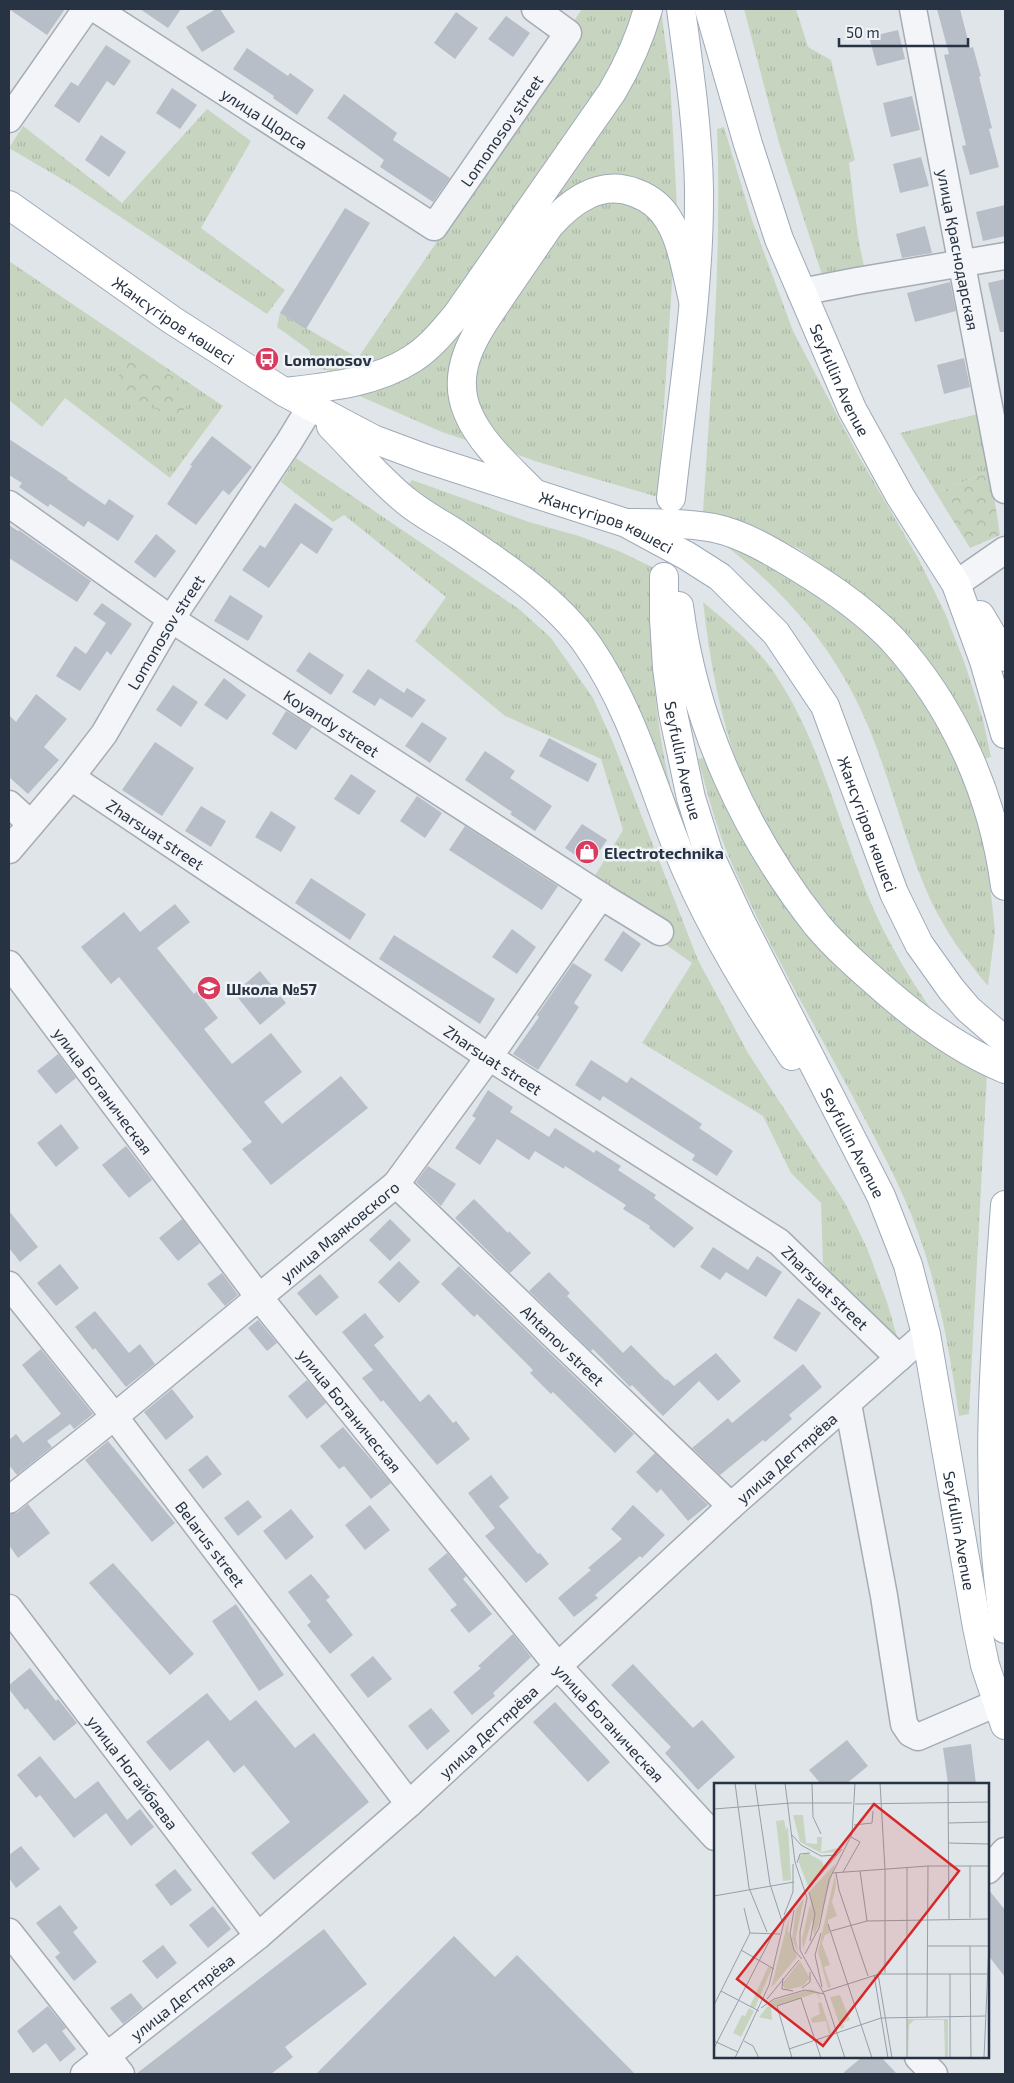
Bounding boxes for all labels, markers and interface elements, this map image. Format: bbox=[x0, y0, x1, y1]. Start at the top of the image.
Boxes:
scale bar bbox=[839, 15, 968, 47]
text: 50 m bbox=[846, 23, 880, 41]
street label: Lomonosov street bbox=[456, 71, 546, 190]
street label: улица Щорса bbox=[218, 83, 312, 153]
street label: улица Краснодарская bbox=[933, 167, 984, 332]
street label: Жансүгіров көшесі bbox=[109, 272, 239, 368]
street label: Seyfullin Avenue bbox=[807, 321, 874, 439]
bus stop icon: Lomonosov bbox=[254, 346, 280, 372]
place label: Lomonosov bbox=[284, 350, 371, 369]
street label: Жансүгіров көшесі bbox=[537, 486, 677, 556]
street label: Lomonosov street bbox=[123, 571, 208, 693]
street label: Koyandy street bbox=[281, 685, 383, 760]
street label: Seyfullin Avenue bbox=[662, 700, 707, 822]
street label: Жансүгіров көшесі bbox=[835, 753, 902, 894]
street label: Zharsuat street bbox=[103, 794, 208, 873]
shop icon: Electrotechnika bbox=[574, 839, 600, 865]
place label: Electrotechnika bbox=[604, 843, 724, 862]
school or university icon: Школа №57 bbox=[196, 975, 222, 1001]
place label: Школа №57 bbox=[226, 979, 318, 998]
street label: Zharsuat street bbox=[441, 1020, 546, 1098]
street label: улица Ботаническая bbox=[49, 1023, 157, 1157]
street label: Seyfullin Avenue bbox=[818, 1084, 890, 1201]
street label: улица Маяковского bbox=[276, 1176, 402, 1286]
street label: Zharsuat street bbox=[778, 1241, 873, 1333]
street label: Ahtanov street bbox=[518, 1301, 609, 1389]
street label: улица Ботаническая bbox=[294, 1345, 406, 1476]
street label: улица Дегтярёва bbox=[732, 1408, 840, 1507]
street label: Seyfullin Avenue bbox=[940, 1469, 980, 1592]
street label: Belarus street bbox=[172, 1497, 250, 1590]
street label: улица Ботаническая bbox=[550, 1660, 669, 1785]
street label: улица Дегтярёва bbox=[434, 1681, 541, 1782]
street label: улица Ногайбаева bbox=[83, 1711, 183, 1833]
inset map bbox=[714, 1783, 989, 2058]
street label: улица Дегтярёва bbox=[126, 1949, 238, 2044]

